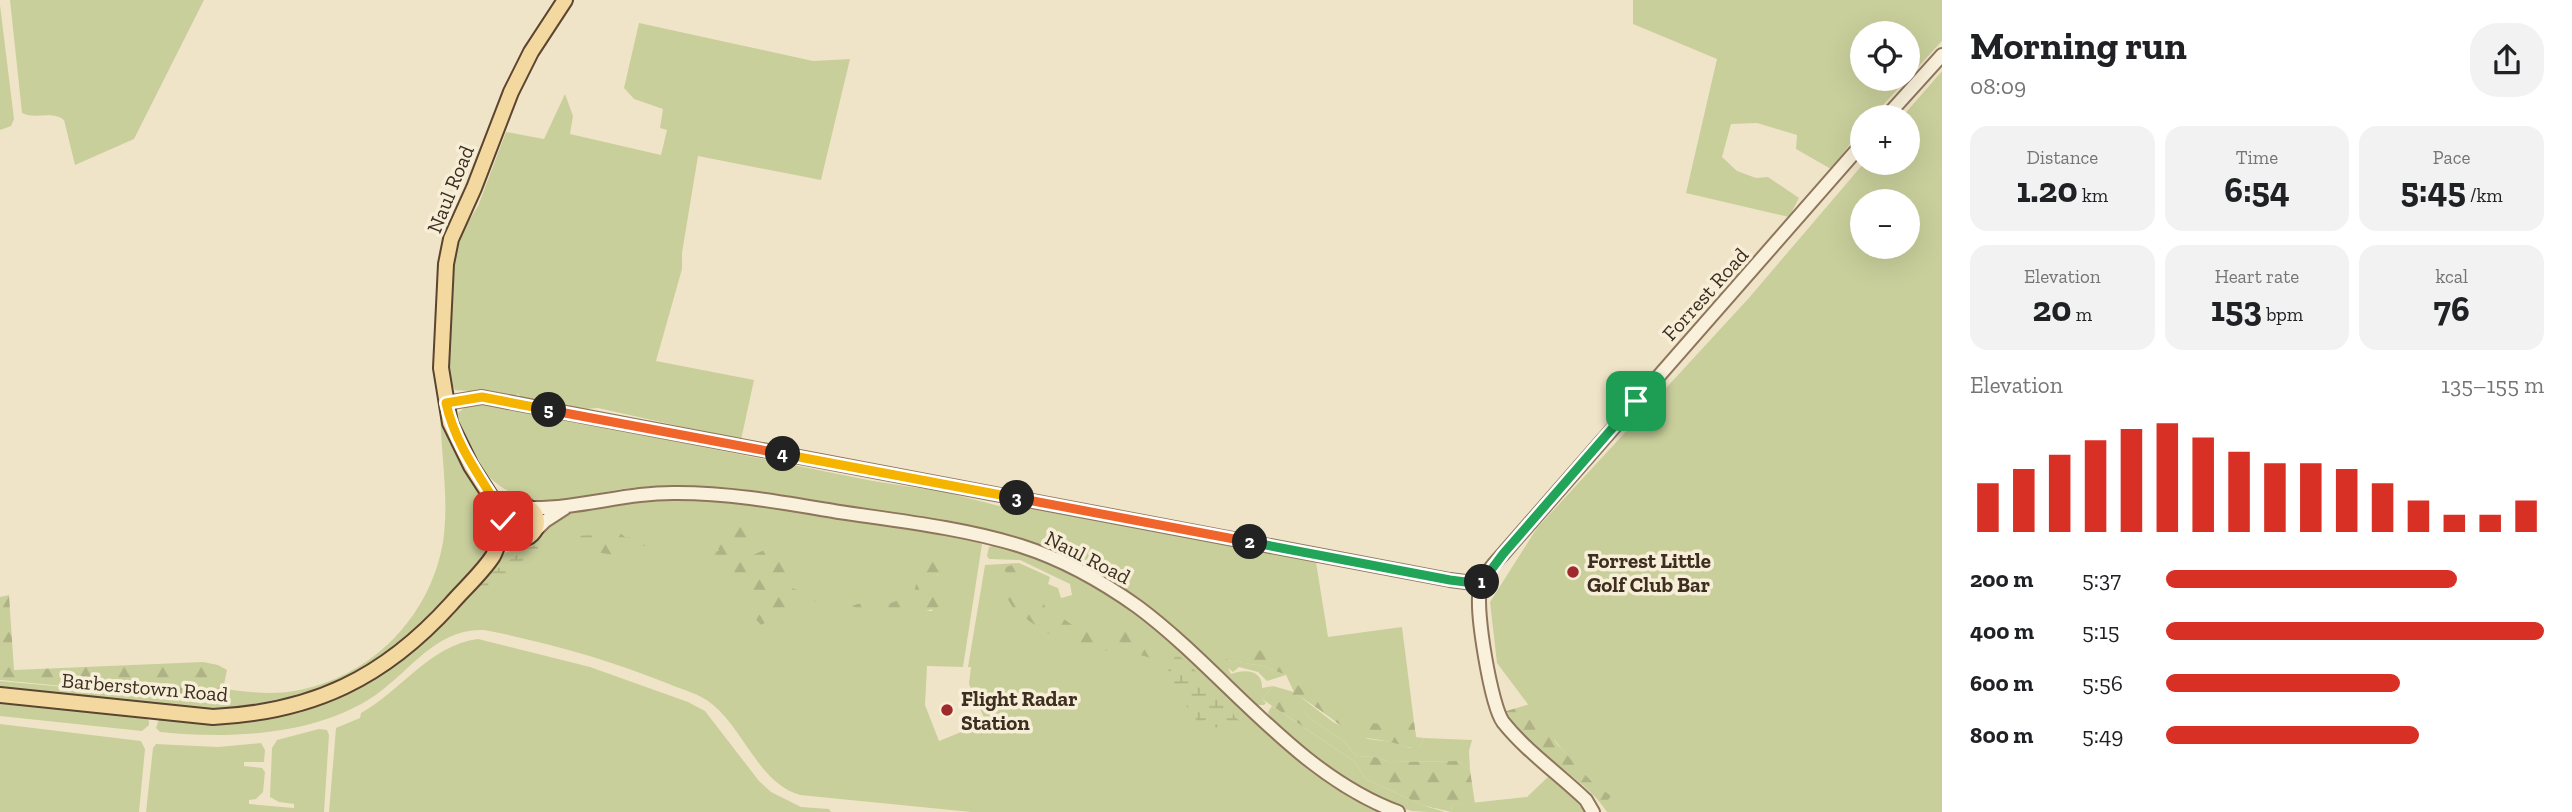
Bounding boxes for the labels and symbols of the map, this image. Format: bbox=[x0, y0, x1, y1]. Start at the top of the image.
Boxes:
street label: Naul Road bbox=[421, 141, 479, 237]
street label: Forrest Road bbox=[1657, 242, 1754, 346]
pin bbox=[1606, 371, 1666, 431]
pin: 5 bbox=[532, 392, 566, 428]
pin: 4 bbox=[766, 436, 800, 472]
pin: 3 bbox=[1000, 480, 1034, 516]
pin bbox=[473, 491, 533, 551]
pin: 2 bbox=[1232, 524, 1268, 560]
street label: Naul Road bbox=[1041, 525, 1135, 589]
place label: Forrest Little Golf Club Bar bbox=[1587, 548, 1711, 597]
pin: 1 bbox=[1464, 564, 1500, 600]
marker: Forrest Little Golf Club Bar bbox=[1565, 564, 1581, 580]
street label: Barberstown Road bbox=[61, 667, 230, 707]
place label: Flight Radar Station bbox=[961, 686, 1077, 735]
marker: Flight Radar Station bbox=[939, 702, 955, 718]

